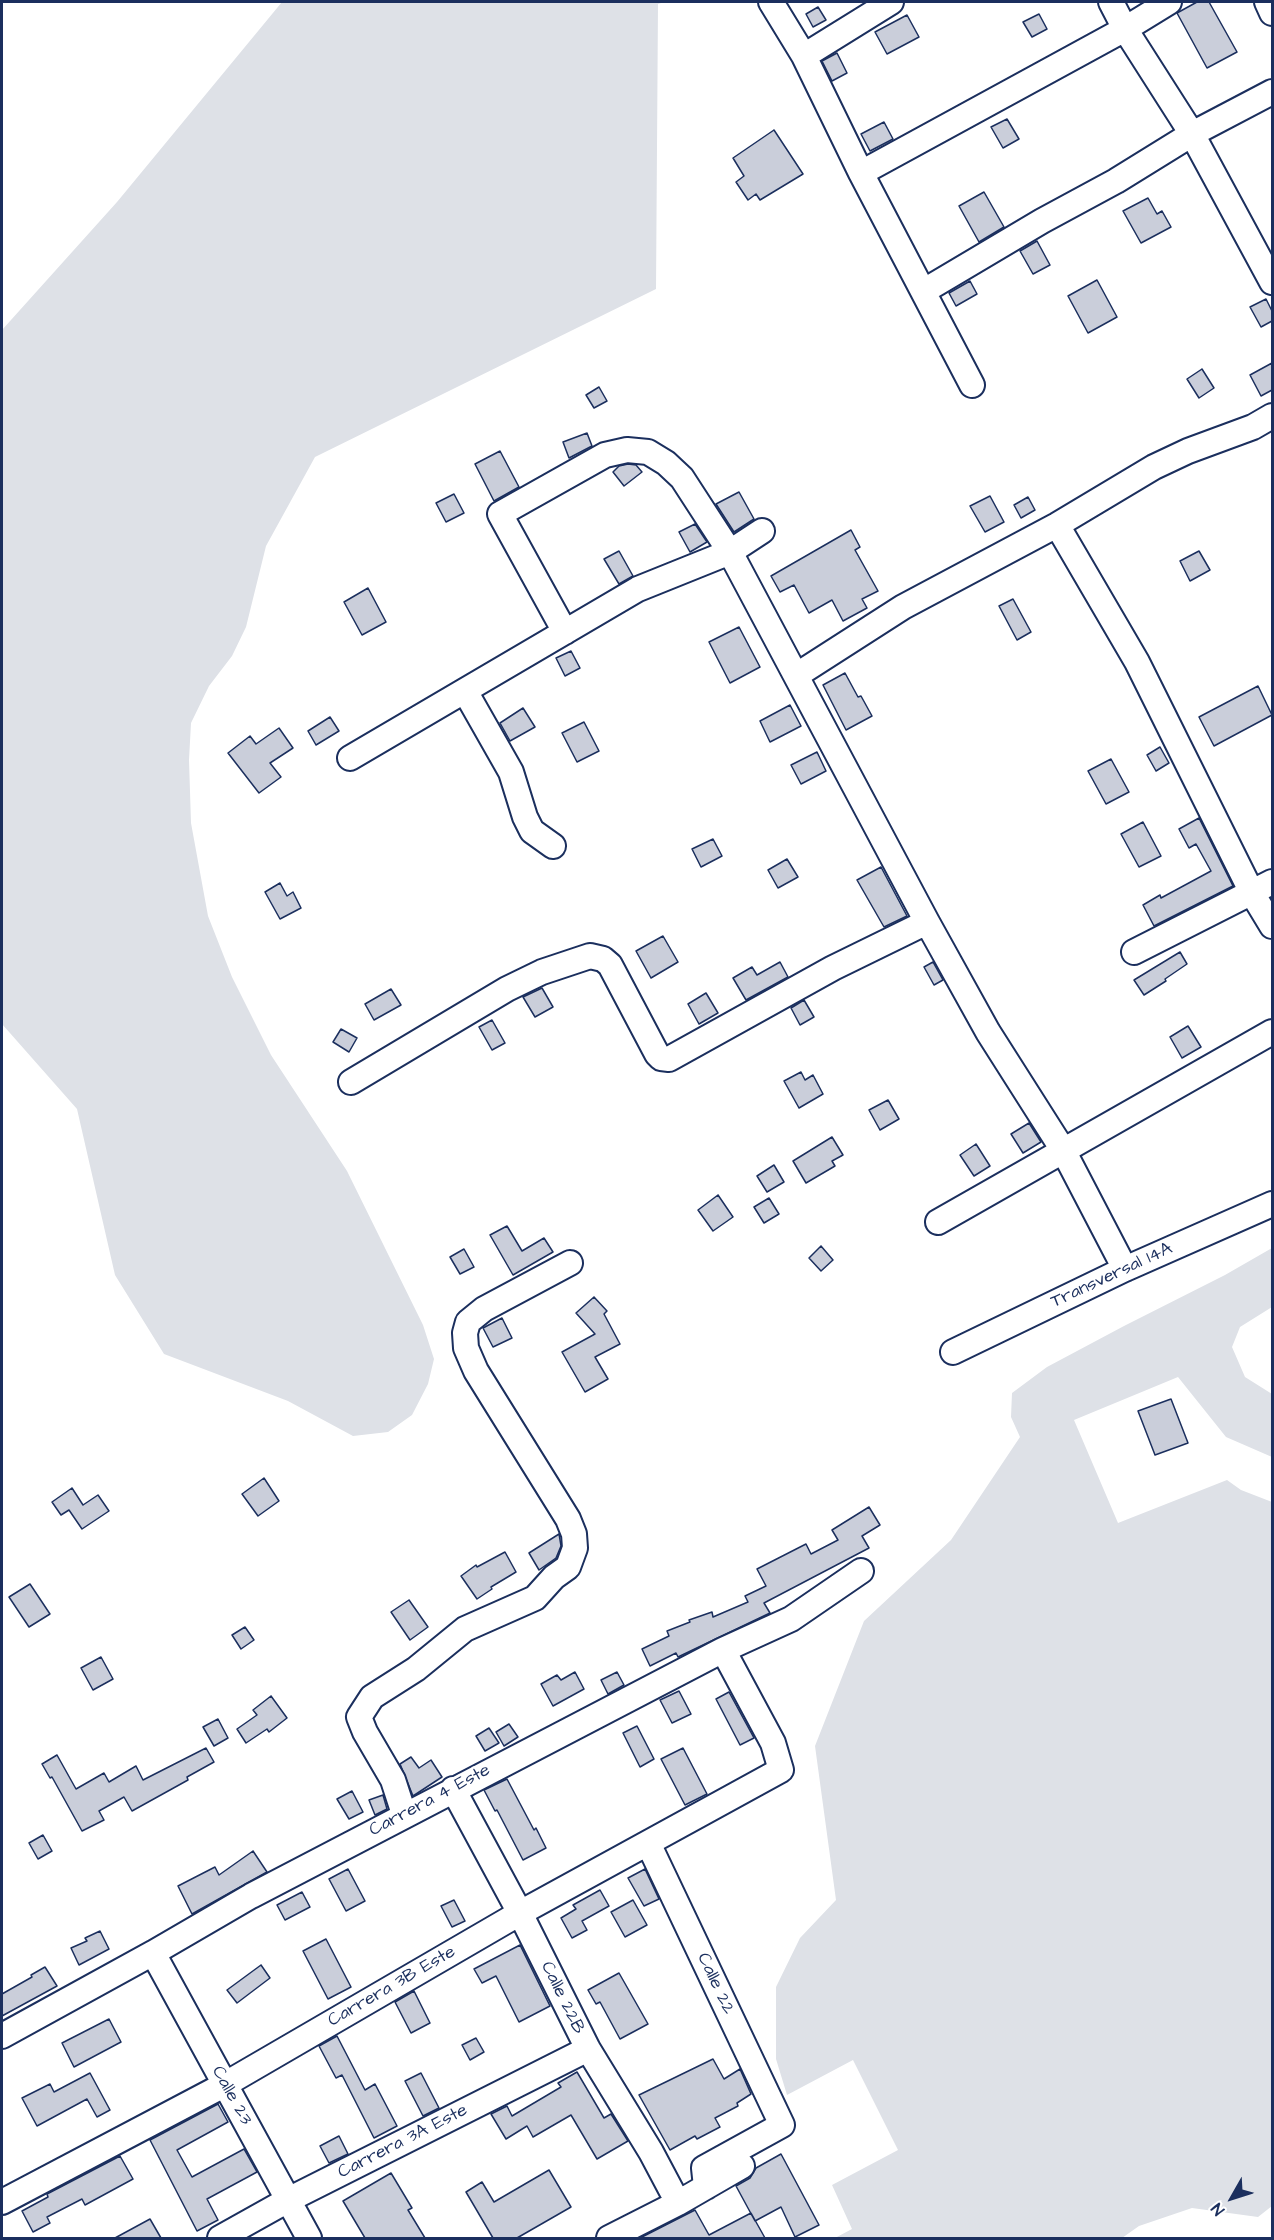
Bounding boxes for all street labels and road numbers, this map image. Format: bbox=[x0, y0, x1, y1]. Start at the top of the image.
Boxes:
street label: Transversal 14A bbox=[1048, 1238, 1176, 1314]
street label: Carrera 4 Este bbox=[366, 1760, 494, 1842]
street label: Carrera 3B Este bbox=[324, 1942, 460, 2032]
street label: Calle 22 bbox=[691, 1950, 739, 2018]
street label: Calle 22B bbox=[535, 1958, 589, 2038]
street label: Calle 23 bbox=[206, 2063, 256, 2129]
street label: Carrera 3A Este bbox=[335, 2100, 471, 2184]

